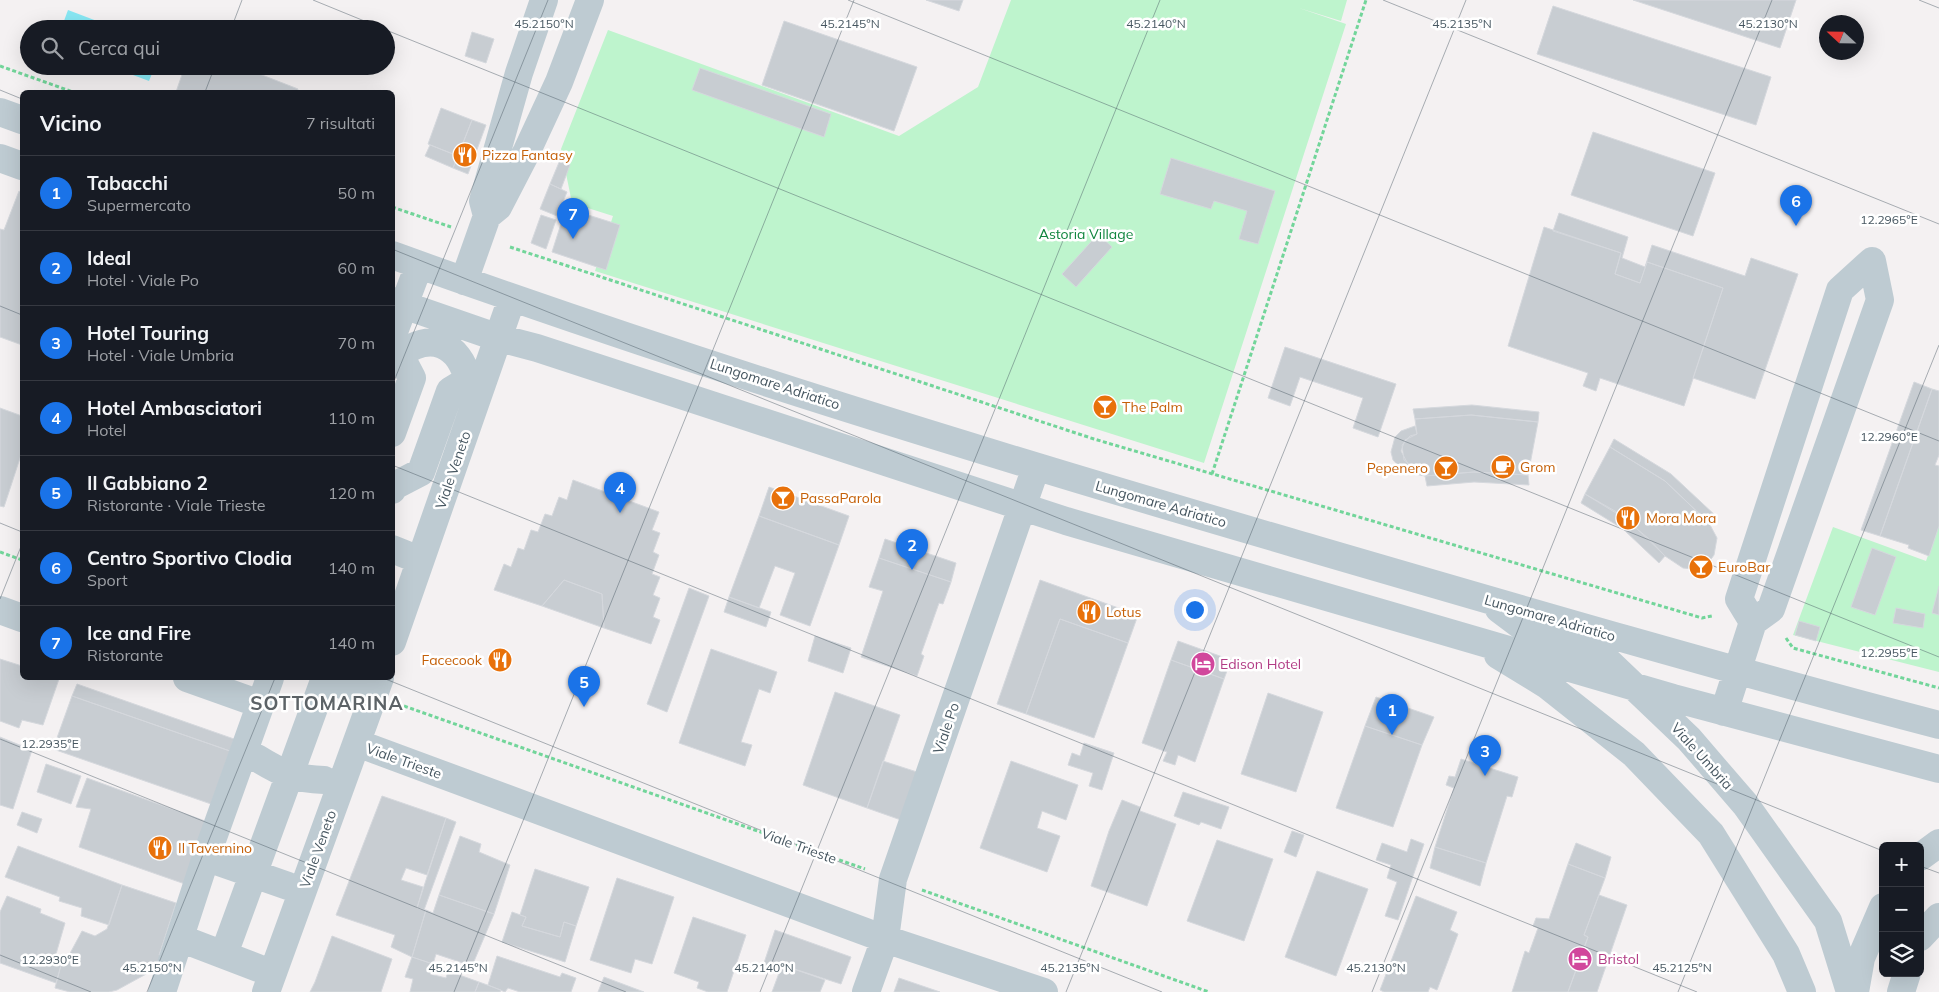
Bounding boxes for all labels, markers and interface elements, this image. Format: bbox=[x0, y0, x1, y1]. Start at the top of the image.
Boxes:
north arrow bbox=[1819, 15, 1864, 60]
text: 45.2150°N bbox=[514, 16, 574, 31]
text: 45.2145°N bbox=[820, 16, 880, 31]
text: 45.2140°N bbox=[1126, 16, 1186, 31]
text: 45.2135°N bbox=[1432, 16, 1492, 31]
text: 45.2130°N bbox=[1738, 16, 1798, 31]
search box bbox=[20, 20, 395, 75]
icon: search bbox=[38, 34, 66, 62]
text: Cerca qui bbox=[78, 36, 160, 60]
text: Vicino bbox=[40, 110, 102, 136]
text: 7 risultati bbox=[306, 113, 375, 133]
restaurant icon: Pizza Fantasy bbox=[452, 142, 478, 168]
place label: Pizza Fantasy bbox=[482, 146, 573, 164]
text: Tabacchi bbox=[87, 171, 168, 195]
text: 1 bbox=[51, 183, 61, 203]
text: 50 m bbox=[338, 183, 375, 203]
pin: 6 bbox=[1780, 185, 1812, 226]
text: Supermercato bbox=[87, 195, 191, 215]
pin: 7 bbox=[557, 198, 589, 239]
text: 12.2965°E bbox=[1860, 212, 1918, 227]
park label: Astoria Village bbox=[1039, 225, 1133, 243]
text: Ideal bbox=[87, 246, 131, 270]
text: 2 bbox=[51, 258, 61, 278]
text: 60 m bbox=[338, 258, 375, 278]
text: Hotel · Viale Po bbox=[87, 270, 199, 290]
text: Hotel Touring bbox=[87, 321, 209, 345]
text: 3 bbox=[51, 333, 61, 353]
text: 70 m bbox=[338, 333, 375, 353]
text: Hotel · Viale Umbria bbox=[87, 345, 234, 365]
street label: Lungomare Adriatico bbox=[708, 354, 842, 414]
bar icon: The Palm bbox=[1092, 394, 1118, 420]
text: Hotel Ambasciatori bbox=[87, 396, 262, 420]
place label: The Palm bbox=[1122, 398, 1183, 416]
text: 4 bbox=[51, 408, 61, 428]
text: 110 m bbox=[328, 408, 375, 428]
text: Hotel bbox=[87, 420, 126, 440]
street label: Viale Veneto bbox=[431, 429, 475, 511]
text: 12.2960°E bbox=[1860, 429, 1918, 444]
cafe icon: Grom bbox=[1490, 454, 1516, 480]
bar icon: Pepenero bbox=[1433, 455, 1459, 481]
place label: Grom bbox=[1520, 458, 1556, 476]
place label: Pepenero bbox=[1367, 459, 1428, 477]
text: Il Gabbiano 2 bbox=[87, 471, 208, 495]
pin: 4 bbox=[604, 472, 636, 513]
street label: Lungomare Adriatico bbox=[1093, 477, 1229, 531]
text: 5 bbox=[51, 483, 61, 503]
text: 120 m bbox=[328, 483, 375, 503]
bar icon: PassaParola bbox=[770, 485, 796, 511]
place label: PassaParola bbox=[800, 489, 881, 507]
text: Ristorante · Viale Trieste bbox=[87, 495, 265, 515]
restaurant icon: Mora Mora bbox=[1615, 505, 1641, 531]
place label: Mora Mora bbox=[1646, 509, 1717, 527]
pin: 2 bbox=[896, 529, 928, 570]
text: Centro Sportivo Clodia bbox=[87, 546, 292, 570]
bar icon: EuroBar bbox=[1688, 554, 1714, 580]
text: 6 bbox=[51, 558, 61, 578]
text: 140 m bbox=[328, 558, 375, 578]
place label: EuroBar bbox=[1718, 558, 1771, 576]
text: Sport bbox=[87, 570, 128, 590]
street label: Lungomare Adriatico bbox=[1482, 591, 1618, 645]
your location bbox=[1182, 597, 1208, 623]
restaurant icon: Lotus bbox=[1076, 599, 1102, 625]
place label: Lotus bbox=[1106, 603, 1141, 621]
text: Ice and Fire bbox=[87, 621, 191, 645]
text: 7 bbox=[51, 633, 61, 653]
text: 140 m bbox=[328, 633, 375, 653]
text: Ristorante bbox=[87, 645, 163, 665]
text: 12.2955°E bbox=[1860, 645, 1918, 660]
restaurant icon: Facecook bbox=[487, 647, 513, 673]
place label: Facecook bbox=[422, 651, 483, 669]
hotel icon: Edison Hotel bbox=[1190, 651, 1216, 677]
place label: Edison Hotel bbox=[1220, 655, 1301, 673]
pin: 5 bbox=[568, 666, 600, 707]
district label: SOTTOMARINA bbox=[250, 691, 404, 715]
pin: 1 bbox=[1376, 694, 1408, 735]
street label: Viale Po bbox=[929, 700, 963, 756]
street label: Viale Umbria bbox=[1667, 719, 1737, 793]
pin: 3 bbox=[1469, 735, 1501, 776]
text: 12.2935°E bbox=[21, 736, 79, 751]
street label: Viale Trieste bbox=[364, 739, 444, 783]
street label: Viale Veneto bbox=[296, 808, 340, 890]
street label: Viale Trieste bbox=[759, 824, 839, 868]
restaurant icon: Il Tavernino bbox=[147, 835, 173, 861]
place label: Il Tavernino bbox=[178, 839, 252, 857]
map controls bbox=[1879, 842, 1924, 977]
button: + bbox=[1879, 842, 1924, 887]
button: − bbox=[1879, 887, 1924, 932]
button: layers bbox=[1879, 932, 1924, 977]
hotel icon: Bristol bbox=[1567, 946, 1593, 972]
place label: Bristol bbox=[1598, 950, 1639, 968]
text: 12.2930°E bbox=[21, 952, 79, 967]
text: 45.2150°N bbox=[122, 960, 182, 975]
text: 45.2145°N bbox=[428, 960, 488, 975]
text: 45.2140°N bbox=[734, 960, 794, 975]
text: 45.2135°N bbox=[1040, 960, 1100, 975]
text: 45.2130°N bbox=[1346, 960, 1406, 975]
text: 45.2125°N bbox=[1652, 960, 1712, 975]

